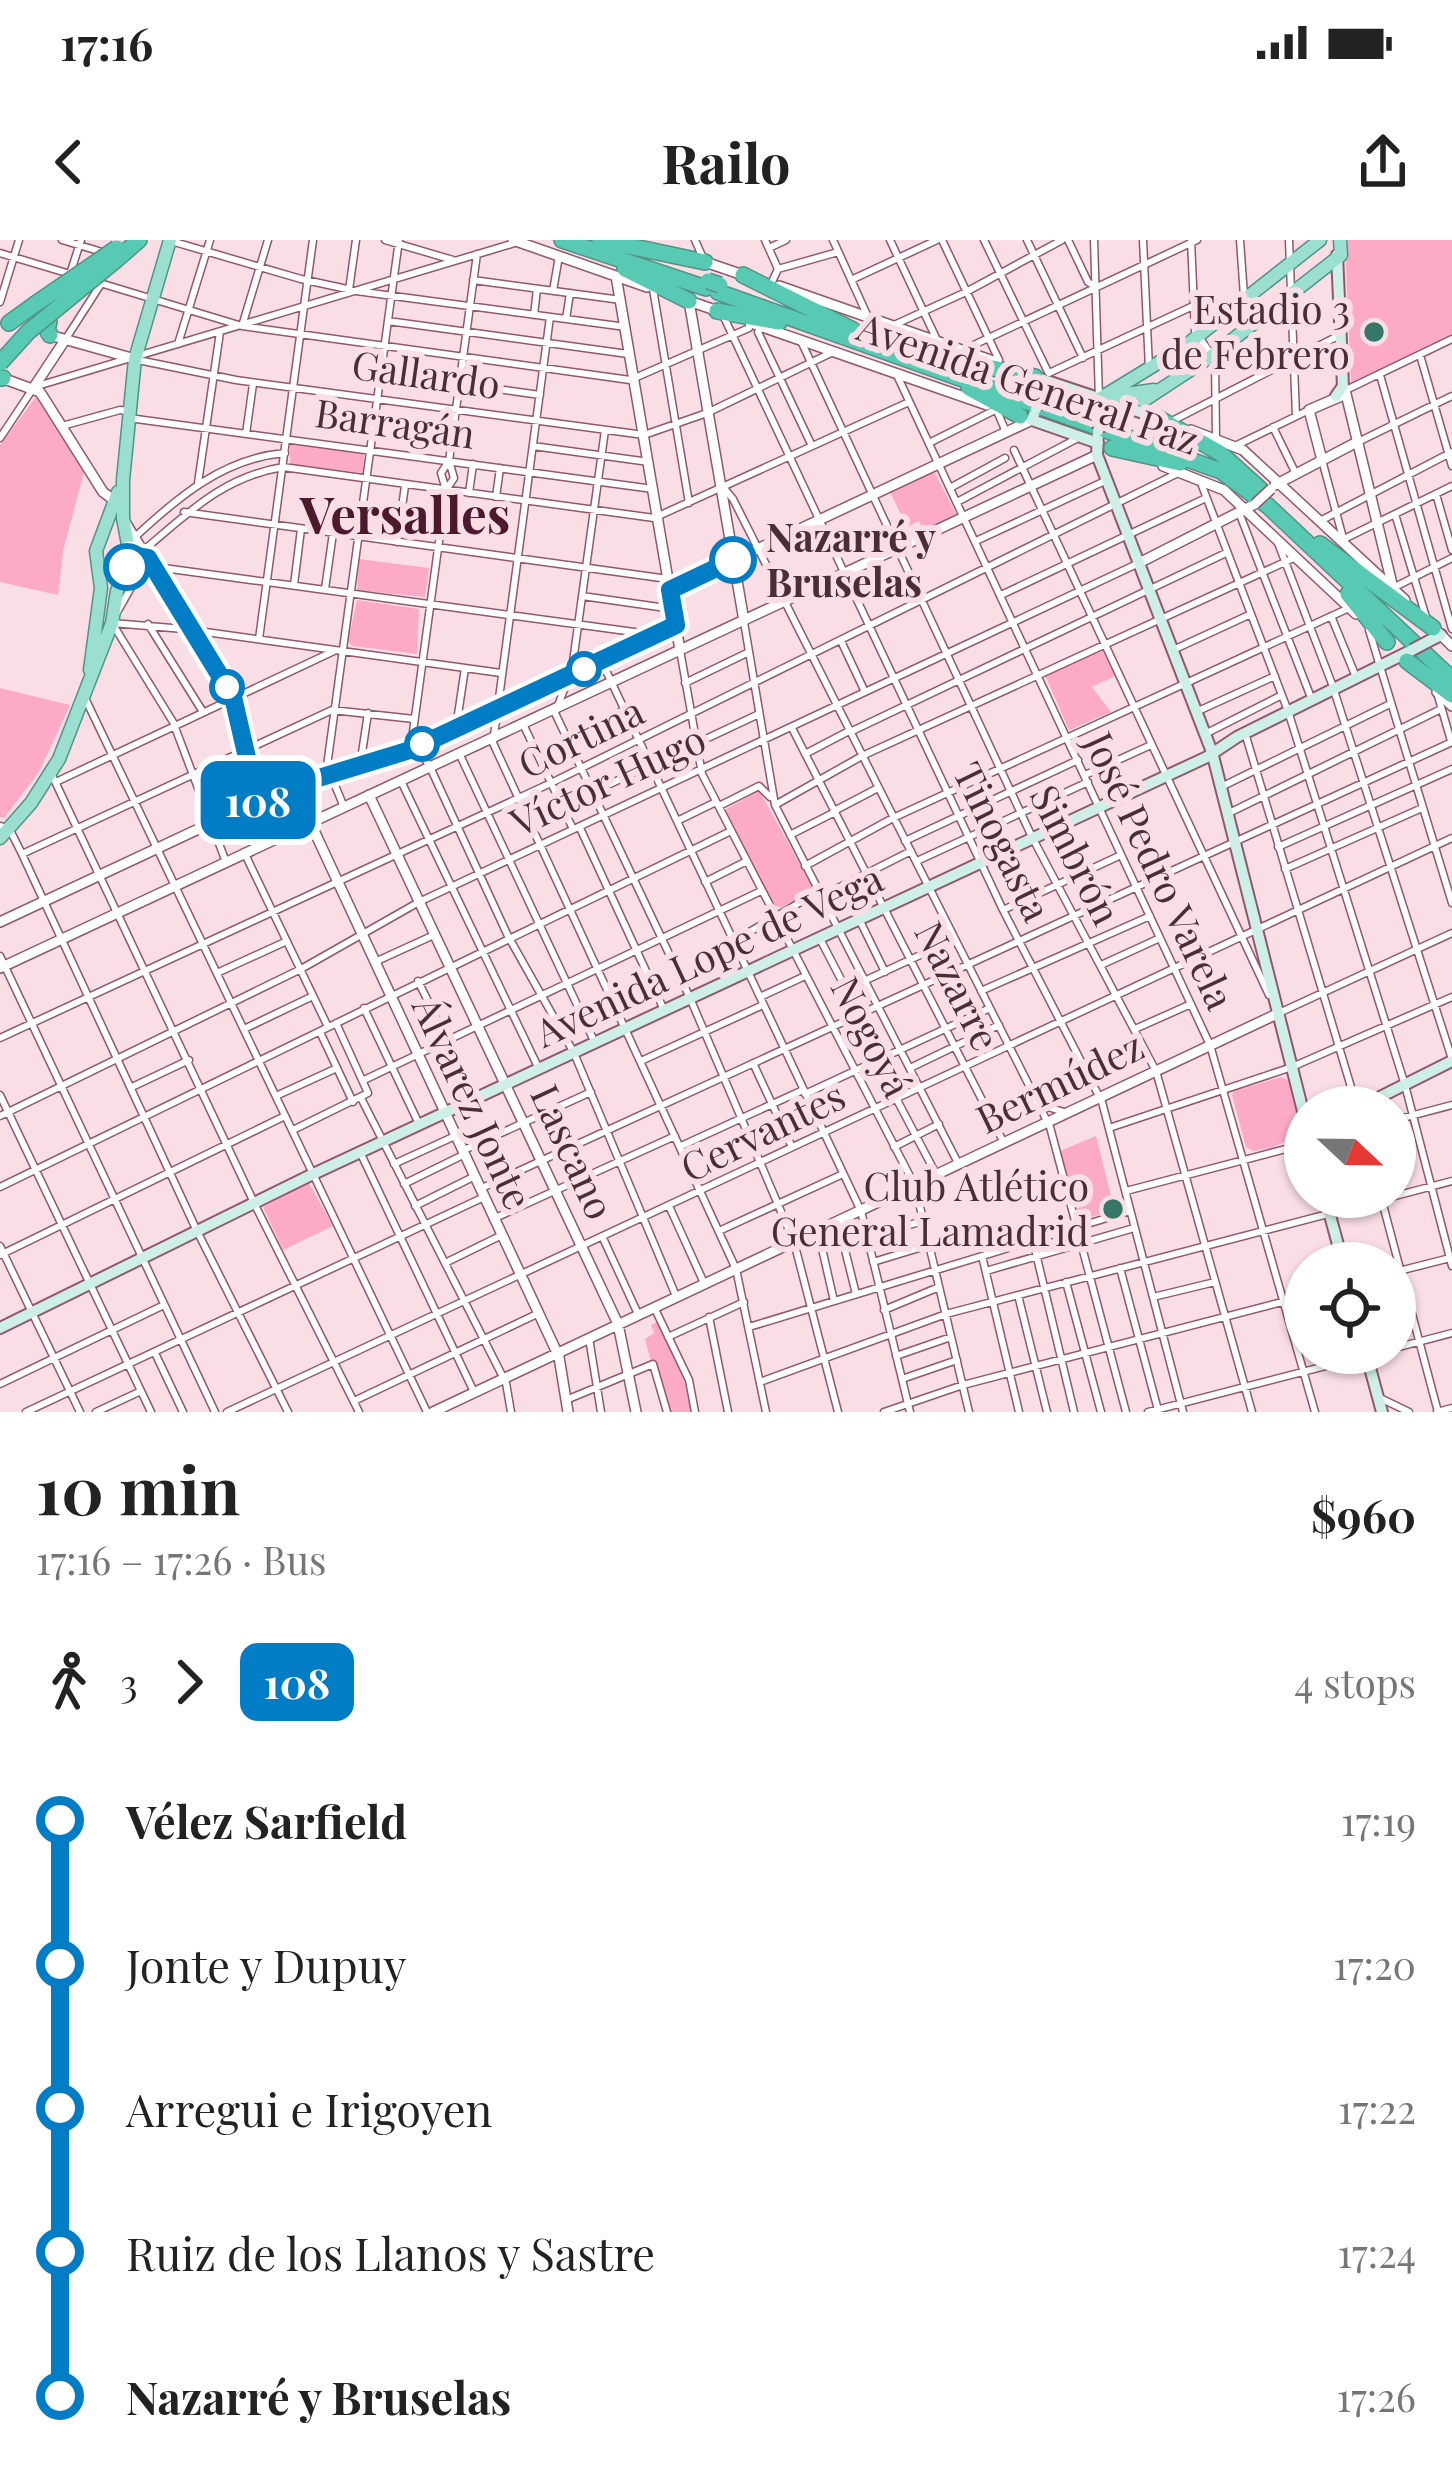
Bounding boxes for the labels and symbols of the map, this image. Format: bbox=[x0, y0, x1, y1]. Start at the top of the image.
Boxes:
place label: Estadio 3 de Febrero bbox=[1161, 282, 1350, 379]
street label: Avenida General Paz bbox=[850, 299, 1206, 465]
marker: Estadio 3 de Febrero bbox=[1361, 319, 1387, 345]
street label: Gallardo bbox=[349, 337, 504, 409]
street label: Barragán bbox=[312, 385, 478, 459]
district label: Versalles bbox=[299, 479, 510, 547]
place label: Nazarré y Bruselas bbox=[766, 510, 936, 607]
marker: Nazarré y Bruselas bbox=[711, 538, 755, 582]
unlabelled marker bbox=[105, 545, 149, 589]
unlabelled marker bbox=[568, 653, 600, 685]
unlabelled marker bbox=[211, 671, 243, 703]
street label: Cortina bbox=[509, 683, 652, 789]
street label: Víctor Hugo bbox=[500, 711, 713, 847]
street label: José Pedro Varela bbox=[1073, 722, 1248, 1018]
unlabelled marker bbox=[406, 728, 438, 760]
street label: Tinogasta bbox=[943, 753, 1065, 930]
line badge: 108 bbox=[189, 761, 327, 839]
street label: Simbrón bbox=[1019, 775, 1134, 933]
street label: Avenida Lope de Vega bbox=[525, 851, 891, 1058]
street label: Nazarre bbox=[904, 912, 1013, 1058]
street label: Nogoyá bbox=[820, 967, 925, 1106]
street label: Álvarez Jonte bbox=[401, 987, 546, 1217]
street label: Bermúdez bbox=[967, 1018, 1151, 1144]
street label: Cervantes bbox=[671, 1068, 853, 1192]
street label: Lascano bbox=[520, 1075, 628, 1227]
north arrow bbox=[1284, 1086, 1416, 1218]
place label: Club Atlético General Lamadrid bbox=[771, 1159, 1089, 1256]
marker: Club Atlético General Lamadrid bbox=[1100, 1196, 1126, 1222]

